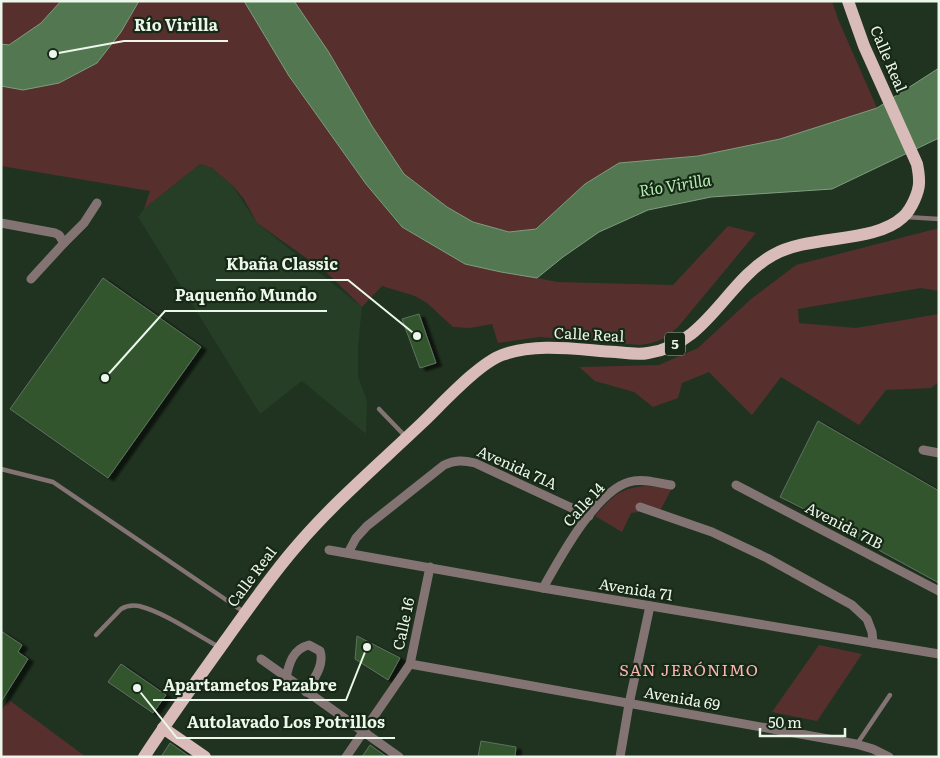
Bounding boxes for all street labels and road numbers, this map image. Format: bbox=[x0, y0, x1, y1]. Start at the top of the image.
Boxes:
street label: Calle Real bbox=[865, 22, 914, 95]
street label: Calle Real bbox=[553, 320, 625, 347]
road number: 5 bbox=[665, 332, 685, 356]
street label: Avenida 71A bbox=[474, 439, 561, 495]
street label: Calle 14 bbox=[557, 477, 609, 531]
street label: Avenida 71B bbox=[802, 495, 888, 554]
street label: Calle Real bbox=[220, 541, 281, 611]
street label: Avenida 71 bbox=[598, 571, 675, 606]
street label: Calle 16 bbox=[386, 595, 419, 652]
street label: Avenida 69 bbox=[642, 680, 722, 716]

